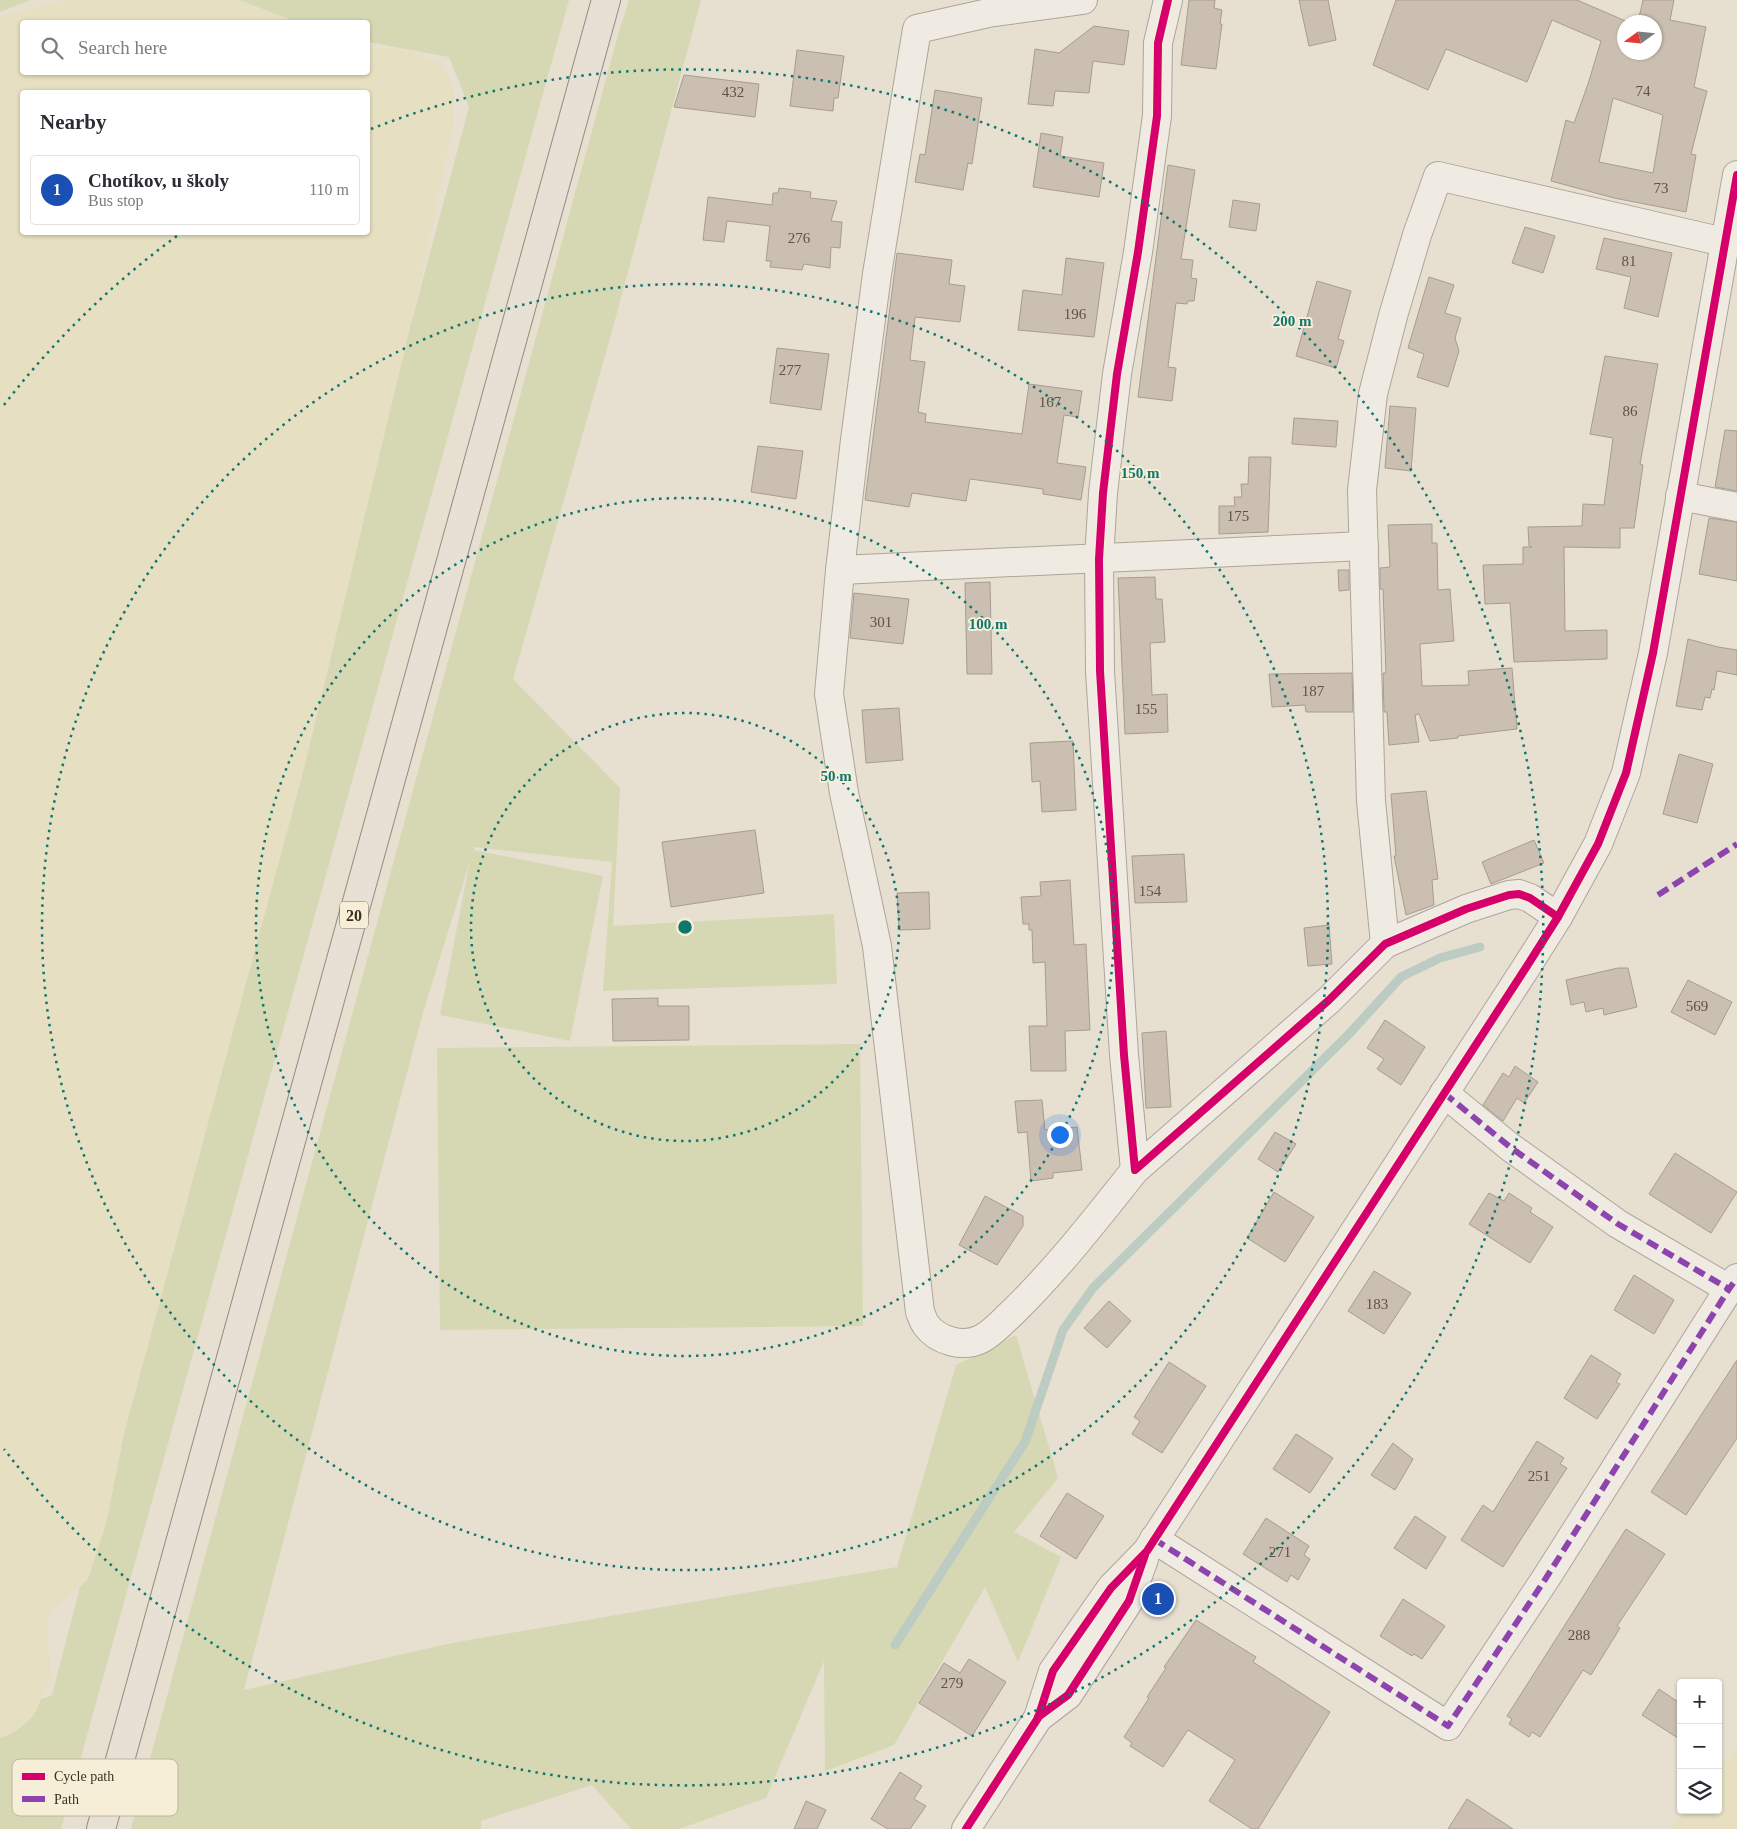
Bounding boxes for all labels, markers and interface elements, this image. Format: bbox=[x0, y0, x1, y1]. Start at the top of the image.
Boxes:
north arrow bbox=[1617, 15, 1662, 60]
search box bbox=[20, 20, 370, 75]
icon: search bbox=[38, 34, 66, 62]
text: Search here bbox=[78, 37, 167, 58]
house number: 74 bbox=[1636, 83, 1651, 99]
house number: 432 bbox=[722, 84, 744, 100]
text: Nearby bbox=[40, 110, 107, 134]
text: Chotíkov, u školy bbox=[88, 170, 229, 191]
house number: 73 bbox=[1654, 180, 1669, 196]
text: 1 bbox=[53, 181, 61, 198]
text: 110 m bbox=[309, 181, 349, 198]
text: Bus stop bbox=[88, 192, 144, 209]
house number: 276 bbox=[788, 230, 811, 246]
house number: 81 bbox=[1622, 253, 1637, 269]
house number: 196 bbox=[1064, 306, 1087, 322]
text: 200 m bbox=[1273, 313, 1312, 329]
house number: 277 bbox=[779, 362, 802, 378]
house number: 167 bbox=[1039, 394, 1062, 410]
house number: 86 bbox=[1623, 403, 1638, 419]
text: 150 m bbox=[1121, 465, 1160, 481]
house number: 175 bbox=[1227, 508, 1249, 524]
house number: 301 bbox=[870, 614, 892, 630]
text: 100 m bbox=[969, 616, 1008, 632]
house number: 187 bbox=[1302, 683, 1325, 699]
house number: 155 bbox=[1135, 701, 1157, 717]
text: 50 m bbox=[820, 768, 852, 784]
house number: 154 bbox=[1139, 883, 1162, 899]
road number: 20 bbox=[340, 902, 368, 928]
centre of rings bbox=[676, 918, 694, 936]
house number: 569 bbox=[1686, 998, 1708, 1014]
your location bbox=[1047, 1122, 1073, 1148]
house number: 183 bbox=[1366, 1296, 1388, 1312]
house number: 251 bbox=[1528, 1468, 1550, 1484]
house number: 271 bbox=[1269, 1544, 1291, 1560]
pin: 1 bbox=[1142, 1580, 1174, 1618]
house number: 288 bbox=[1568, 1627, 1590, 1643]
house number: 279 bbox=[941, 1675, 963, 1691]
map controls bbox=[1677, 1679, 1722, 1814]
button: + bbox=[1677, 1679, 1722, 1724]
button: − bbox=[1677, 1724, 1722, 1769]
legend bbox=[12, 1759, 178, 1816]
text: Cycle path bbox=[54, 1769, 114, 1784]
button: layers bbox=[1677, 1769, 1722, 1814]
text: Path bbox=[54, 1792, 79, 1807]

